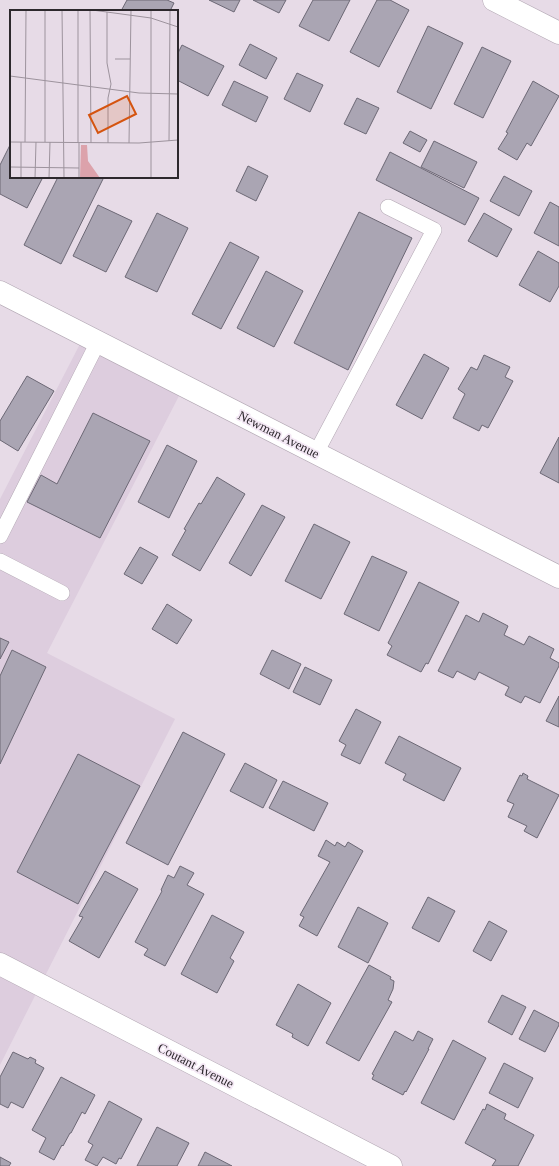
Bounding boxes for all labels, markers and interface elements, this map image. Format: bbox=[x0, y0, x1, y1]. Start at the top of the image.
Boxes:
inset map bbox=[10, 10, 178, 178]
street label: Newman Avenue bbox=[236, 408, 322, 461]
street label: Coutant Avenue bbox=[155, 1040, 236, 1091]

